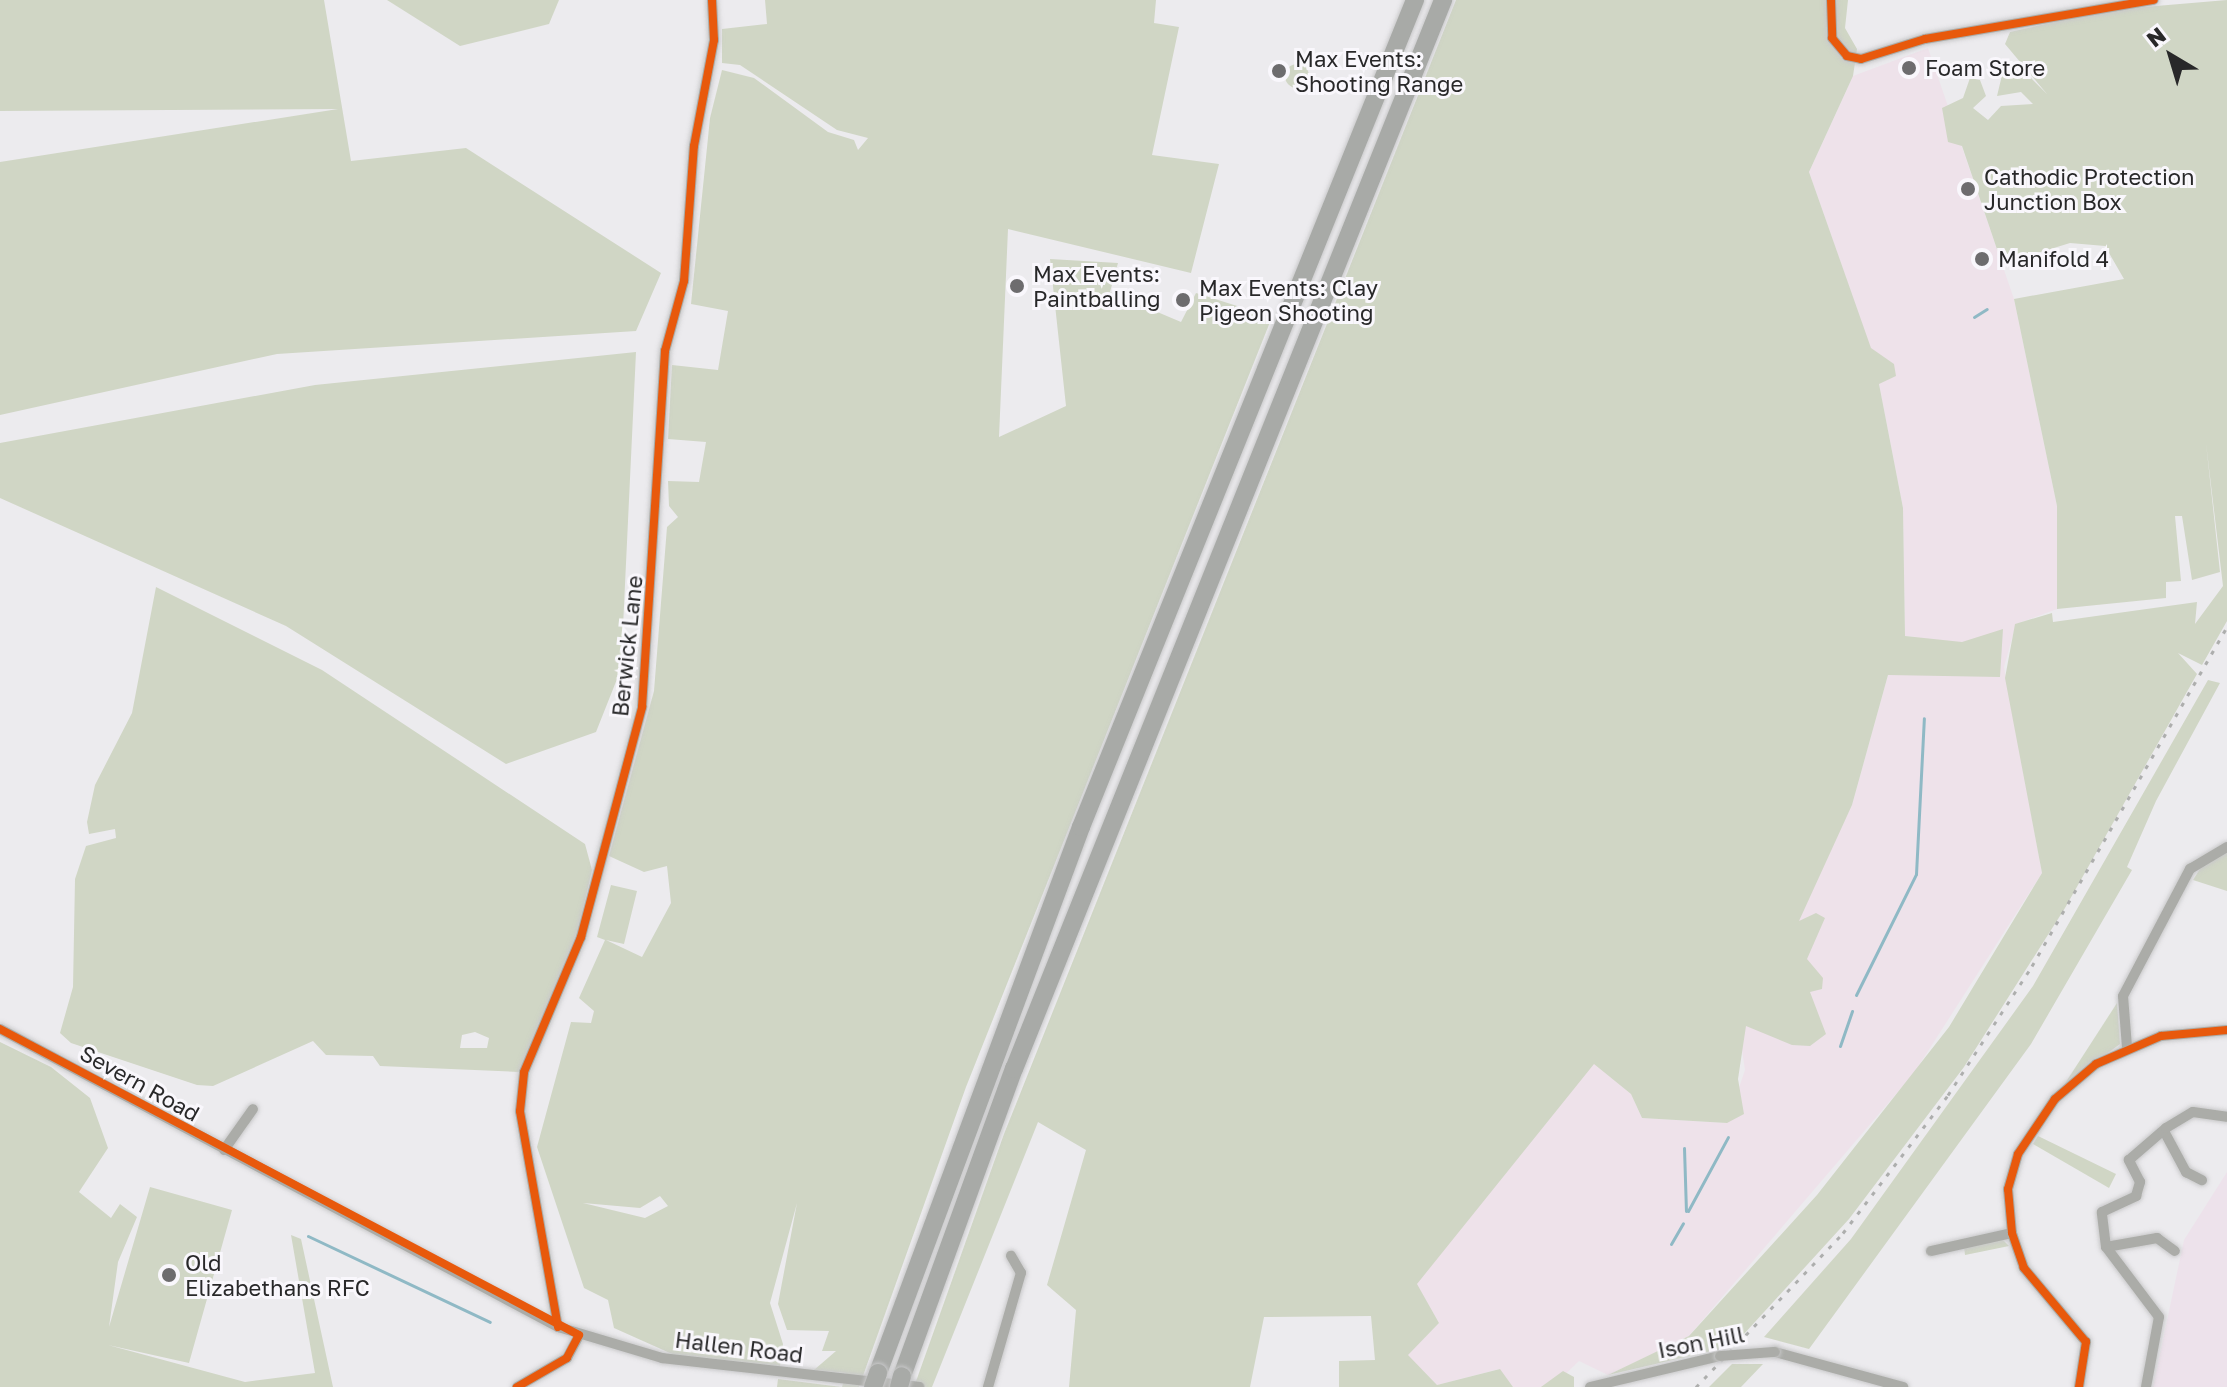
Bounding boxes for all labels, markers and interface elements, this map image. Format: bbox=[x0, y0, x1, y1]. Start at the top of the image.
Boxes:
north arrow bbox=[2131, 16, 2211, 96]
text: N bbox=[2141, 21, 2171, 52]
place label: Max Events: Shooting Range bbox=[1295, 45, 1463, 96]
place label: Foam Store bbox=[1925, 55, 2045, 81]
marker: Foam Store bbox=[1900, 59, 1918, 77]
marker: Max Events: Shooting Range bbox=[1270, 62, 1288, 80]
place label: Cathodic Protection Junction Box bbox=[1984, 163, 2195, 214]
marker: Cathodic Protection Junction Box bbox=[1959, 180, 1977, 198]
place label: Manifold 4 bbox=[1998, 246, 2109, 272]
marker: Manifold 4 bbox=[1973, 250, 1991, 268]
place label: Max Events: Paintballing bbox=[1033, 260, 1161, 312]
place label: Max Events: Clay Pigeon Shooting bbox=[1199, 274, 1378, 326]
marker: Max Events: Paintballing bbox=[1008, 277, 1026, 295]
marker: Max Events: Clay Pigeon Shooting bbox=[1174, 291, 1192, 309]
street label: Berwick Lane bbox=[606, 574, 648, 718]
street label: Severn Road bbox=[76, 1039, 204, 1127]
place label: Old Elizabethans RFC bbox=[185, 1249, 370, 1300]
marker: Old Elizabethans RFC bbox=[160, 1266, 178, 1284]
street label: Ison Hill bbox=[1656, 1321, 1746, 1363]
street label: Hallen Road bbox=[674, 1326, 804, 1368]

